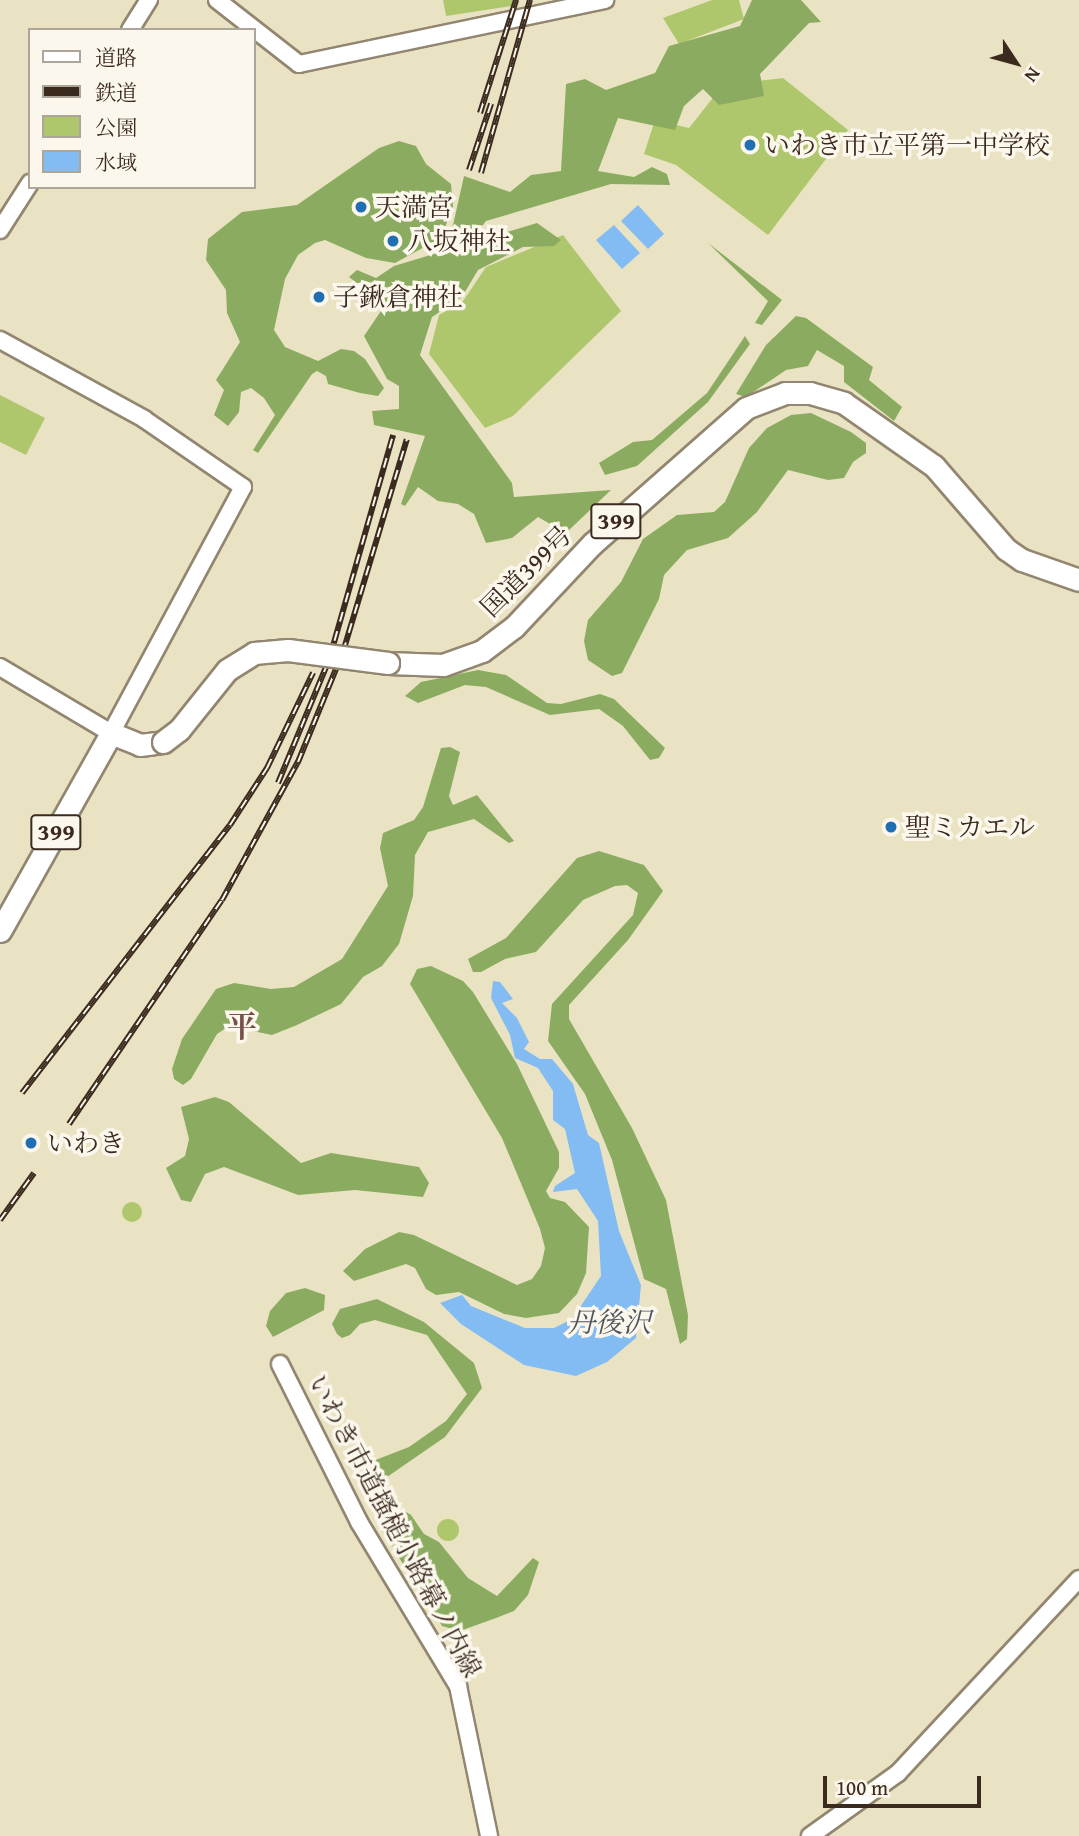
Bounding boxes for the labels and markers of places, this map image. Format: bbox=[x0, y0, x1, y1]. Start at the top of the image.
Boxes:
place label: いわき市立平第一中学校 bbox=[764, 129, 1050, 161]
marker: いわき市立平第一中学校 bbox=[742, 137, 758, 153]
place label: 天満宮 bbox=[375, 191, 453, 223]
marker: 天満宮 bbox=[353, 199, 369, 215]
place label: 八坂神社 bbox=[407, 225, 511, 257]
marker: 八坂神社 bbox=[385, 233, 401, 249]
place label: 子鍬倉神社 bbox=[333, 281, 463, 313]
marker: 子鍬倉神社 bbox=[311, 289, 327, 305]
place label: 聖ミカエル bbox=[905, 811, 1035, 843]
marker: 聖ミカエル bbox=[883, 819, 899, 835]
place label: いわき bbox=[47, 1127, 125, 1159]
marker: いわき bbox=[21, 1133, 41, 1153]

